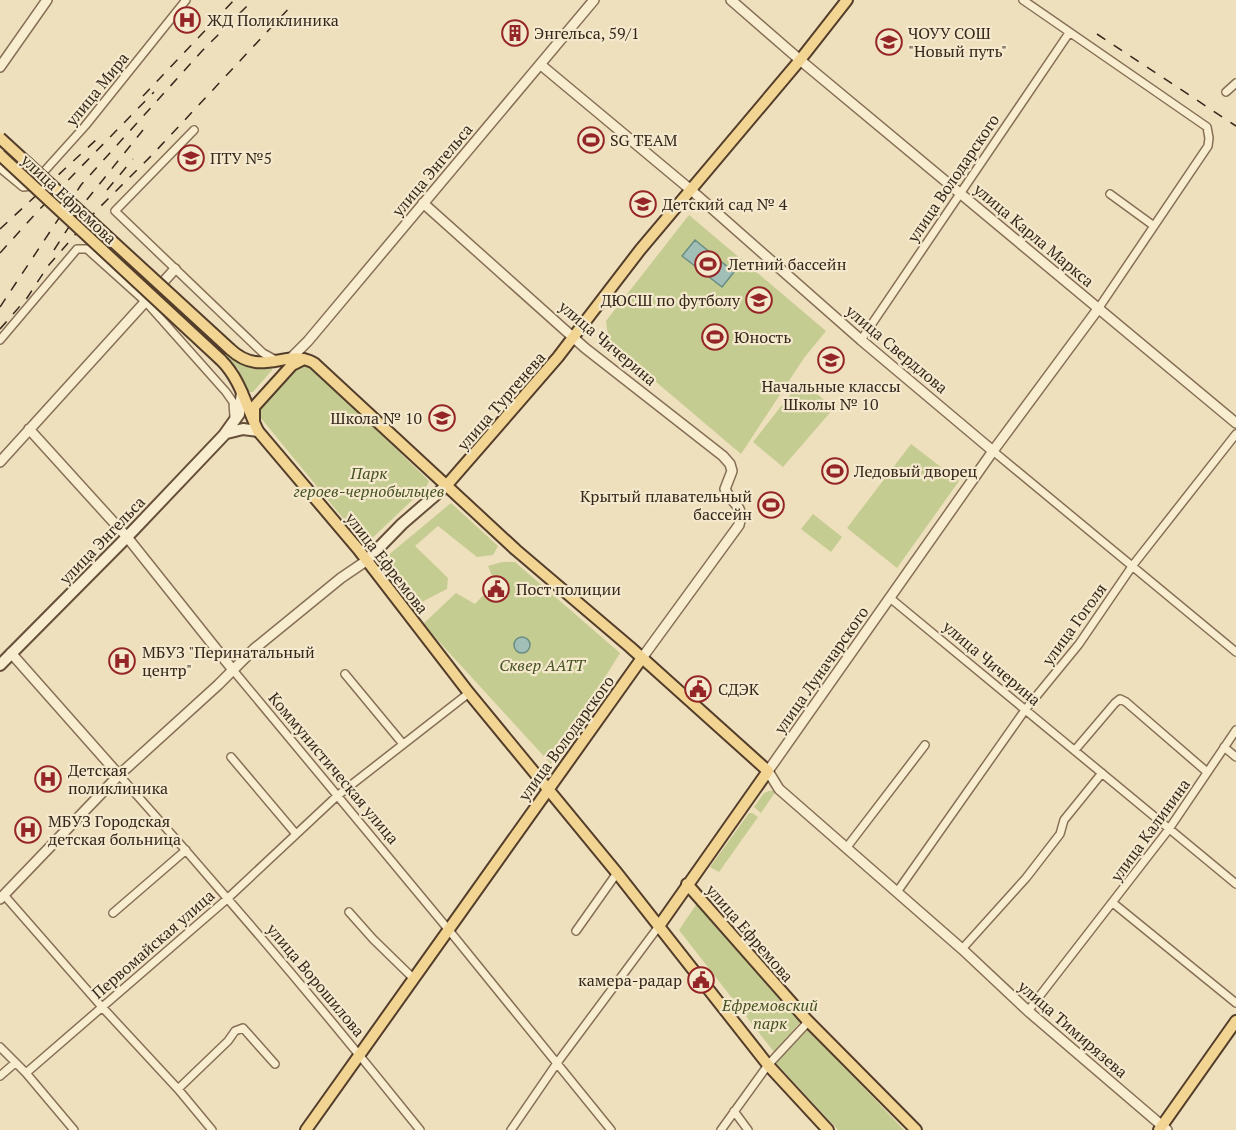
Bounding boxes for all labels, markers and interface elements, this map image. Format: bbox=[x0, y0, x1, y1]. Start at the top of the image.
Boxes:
hospital icon: ЖД Поликлиника bbox=[172, 5, 202, 35]
place label: ЖД Поликлиника bbox=[207, 9, 339, 31]
building icon: Энгельса, 59/1 bbox=[500, 18, 530, 48]
place label: Энгельса, 59/1 bbox=[534, 22, 640, 44]
place label: ЧОУУ СОШ "Новый путь" bbox=[908, 22, 1007, 62]
school or university icon: ЧОУУ СОШ "Новый путь" bbox=[874, 27, 904, 57]
street label: улица Мира bbox=[60, 48, 133, 131]
street label: улица Володарского bbox=[901, 109, 1004, 247]
street label: улица Энгельса bbox=[386, 119, 477, 222]
sports icon: SG TEAM bbox=[576, 125, 606, 155]
place label: SG TEAM bbox=[610, 129, 678, 151]
school or university icon: ПТУ №5 bbox=[176, 143, 206, 173]
place label: ПТУ №5 bbox=[210, 147, 272, 169]
street label: улица Ефремова bbox=[16, 148, 122, 249]
street label: улица Карла Маркса bbox=[968, 177, 1099, 292]
school or university icon: Детский сад № 4 bbox=[628, 189, 658, 219]
place label: Детский сад № 4 bbox=[662, 193, 788, 215]
sports icon: Летний бассейн bbox=[693, 249, 723, 279]
place label: Летний бассейн bbox=[727, 253, 847, 275]
school or university icon: ДЮСШ по футболу bbox=[744, 285, 774, 315]
place label: ДЮСШ по футболу bbox=[601, 289, 741, 311]
street label: улица Чичерина bbox=[554, 295, 662, 391]
street label: улица Свердлова bbox=[841, 299, 953, 398]
sports icon: Юность bbox=[700, 322, 730, 352]
place label: Юность bbox=[734, 326, 791, 348]
school or university icon: Начальные классы Школы № 10 bbox=[816, 345, 846, 375]
street label: улица Тургенева bbox=[451, 347, 550, 456]
place label: Начальные классы Школы № 10 bbox=[761, 375, 901, 415]
school or university icon: Школа № 10 bbox=[427, 403, 457, 433]
place label: Школа № 10 bbox=[331, 407, 422, 429]
sports icon: Ледовый дворец bbox=[820, 456, 850, 486]
place label: Ледовый дворец bbox=[853, 460, 978, 482]
park label: Парк героев-чернобыльцев bbox=[293, 462, 445, 502]
place label: Крытый плавательный бассейн bbox=[580, 485, 752, 525]
sports icon: Крытый плавательный бассейн bbox=[756, 490, 786, 520]
street label: улица Энгельса bbox=[54, 491, 150, 590]
street label: улица Ефремова bbox=[340, 507, 434, 618]
public building icon: Пост полиции bbox=[481, 574, 511, 604]
place label: Пост полиции bbox=[516, 578, 621, 600]
street label: улица Гоголя bbox=[1036, 578, 1111, 670]
street label: улица Луначарского bbox=[768, 602, 873, 739]
street label: улица Чичерина bbox=[938, 615, 1046, 711]
place label: МБУЗ "Перинатальный центр" bbox=[142, 641, 315, 681]
hospital icon: МБУЗ "Перинатальный центр" bbox=[107, 646, 137, 676]
park label: Сквер ААТТ bbox=[499, 654, 587, 676]
street label: улица Володарского bbox=[512, 671, 619, 806]
public building icon: СДЭК bbox=[683, 674, 713, 704]
place label: СДЭК bbox=[718, 678, 760, 700]
street label: Коммунистическая улица bbox=[264, 687, 404, 849]
place label: Детская поликлиника bbox=[68, 759, 168, 799]
hospital icon: Детская поликлиника bbox=[33, 764, 63, 794]
street label: улица Калинина bbox=[1105, 774, 1195, 887]
place label: МБУЗ Городская детская больница bbox=[48, 810, 181, 850]
hospital icon: МБУЗ Городская детская больница bbox=[13, 815, 43, 845]
street label: улица Ефремова bbox=[701, 879, 799, 987]
street label: Первомайская улица bbox=[87, 884, 219, 1004]
street label: улица Ворошилова bbox=[261, 918, 370, 1041]
public building icon: камера-радар bbox=[686, 965, 716, 995]
place label: камера-радар bbox=[578, 969, 682, 991]
street label: улица Тимирязева bbox=[1013, 975, 1132, 1083]
park label: Ефремовский парк bbox=[721, 994, 818, 1034]

